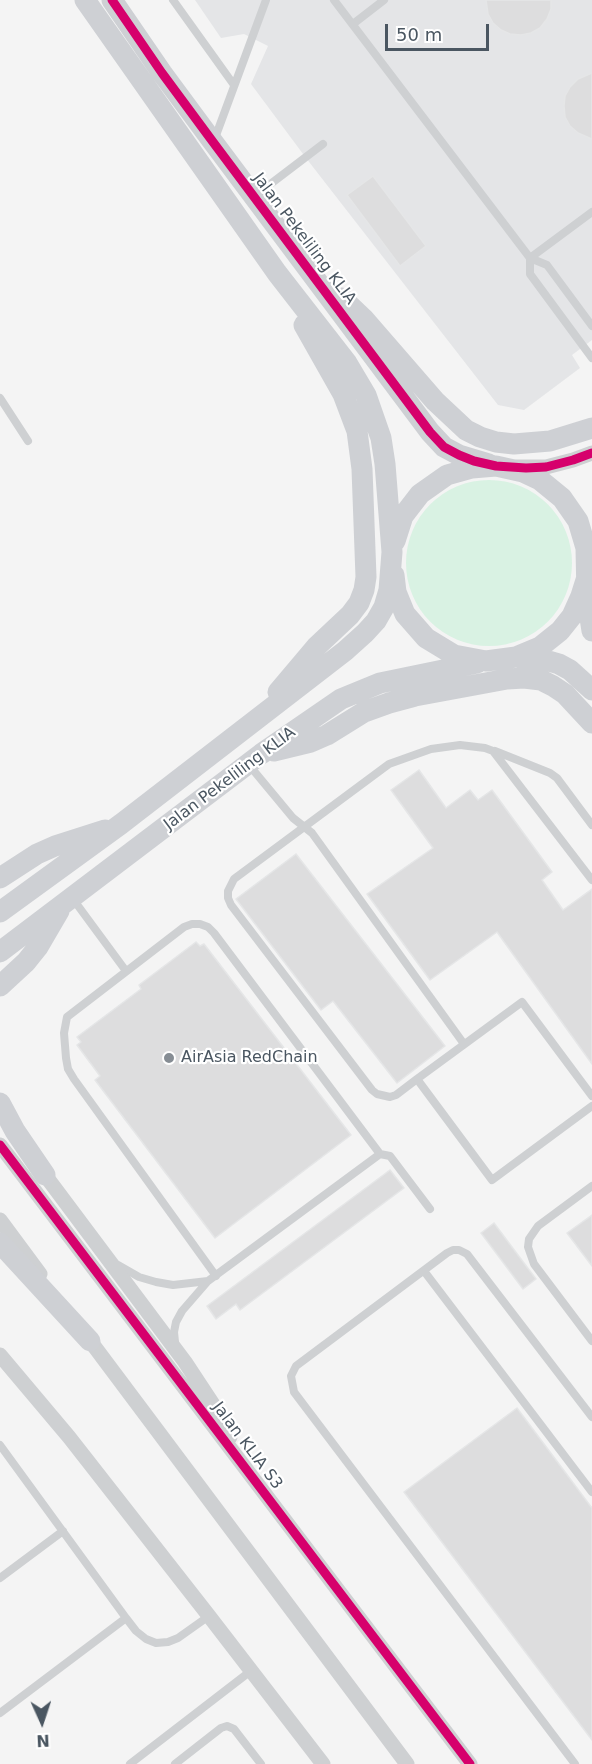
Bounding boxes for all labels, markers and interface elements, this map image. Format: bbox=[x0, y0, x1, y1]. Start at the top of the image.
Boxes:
scale bar bbox=[388, 12, 492, 50]
text: 50 m bbox=[396, 24, 442, 45]
street label: Jalan Pekeliling KLIA bbox=[248, 169, 360, 309]
street label: Jalan Pekeliling KLIA bbox=[160, 723, 300, 835]
place label: AirAsia RedChain bbox=[181, 1048, 318, 1068]
marker: AirAsia RedChain bbox=[162, 1051, 176, 1065]
street label: Jalan KLIA S3 bbox=[208, 1398, 286, 1494]
north arrow bbox=[12, 1692, 72, 1752]
text: N bbox=[36, 1731, 50, 1750]

